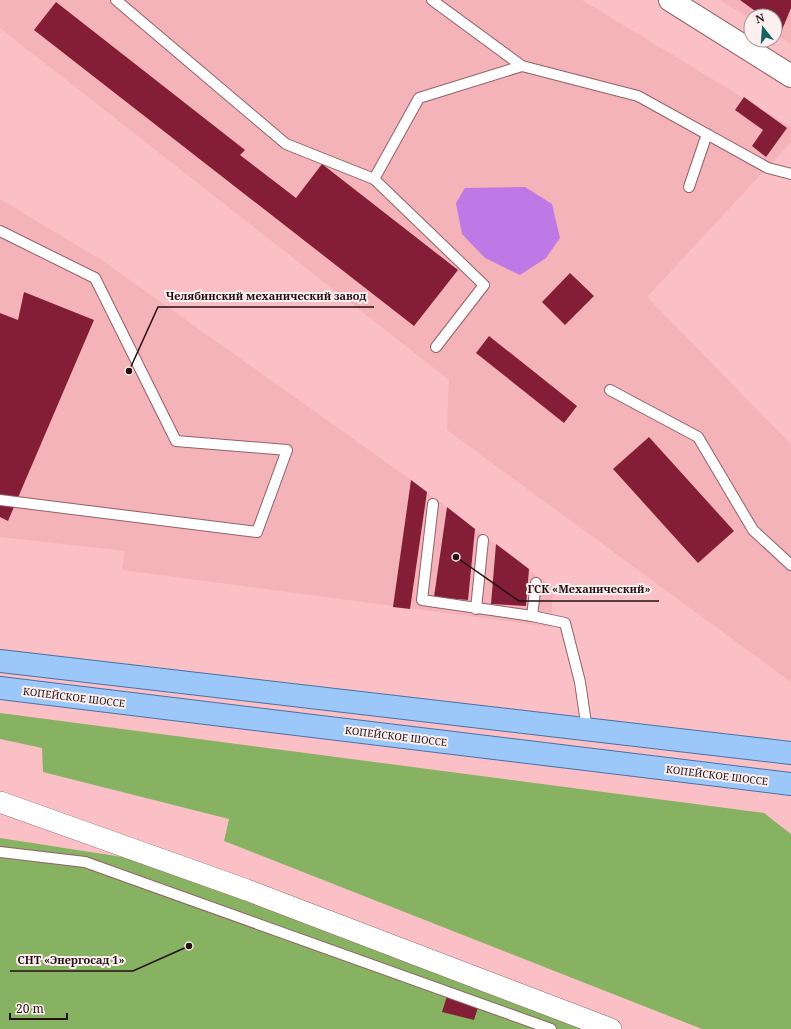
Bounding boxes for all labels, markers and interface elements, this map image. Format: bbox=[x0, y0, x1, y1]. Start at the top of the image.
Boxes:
north arrow bbox=[743, 8, 783, 48]
text: N bbox=[754, 9, 767, 26]
callout: Челябинский механический завод bbox=[158, 284, 374, 307]
text: Челябинский механический завод bbox=[166, 288, 366, 303]
callout: ГСК «Механический» bbox=[519, 578, 659, 601]
text: ГСК «Механический» bbox=[527, 581, 651, 596]
street label: КОПЕЙСКОЕ ШОССЕ bbox=[22, 684, 126, 710]
street label: КОПЕЙСКОЕ ШОССЕ bbox=[344, 723, 448, 749]
street label: КОПЕЙСКОЕ ШОССЕ bbox=[665, 762, 769, 788]
callout: СНТ «Энергосад 1» bbox=[10, 948, 133, 971]
text: СНТ «Энергосад 1» bbox=[17, 952, 125, 967]
scale bar bbox=[10, 995, 67, 1021]
text: 20 m bbox=[16, 1000, 44, 1017]

